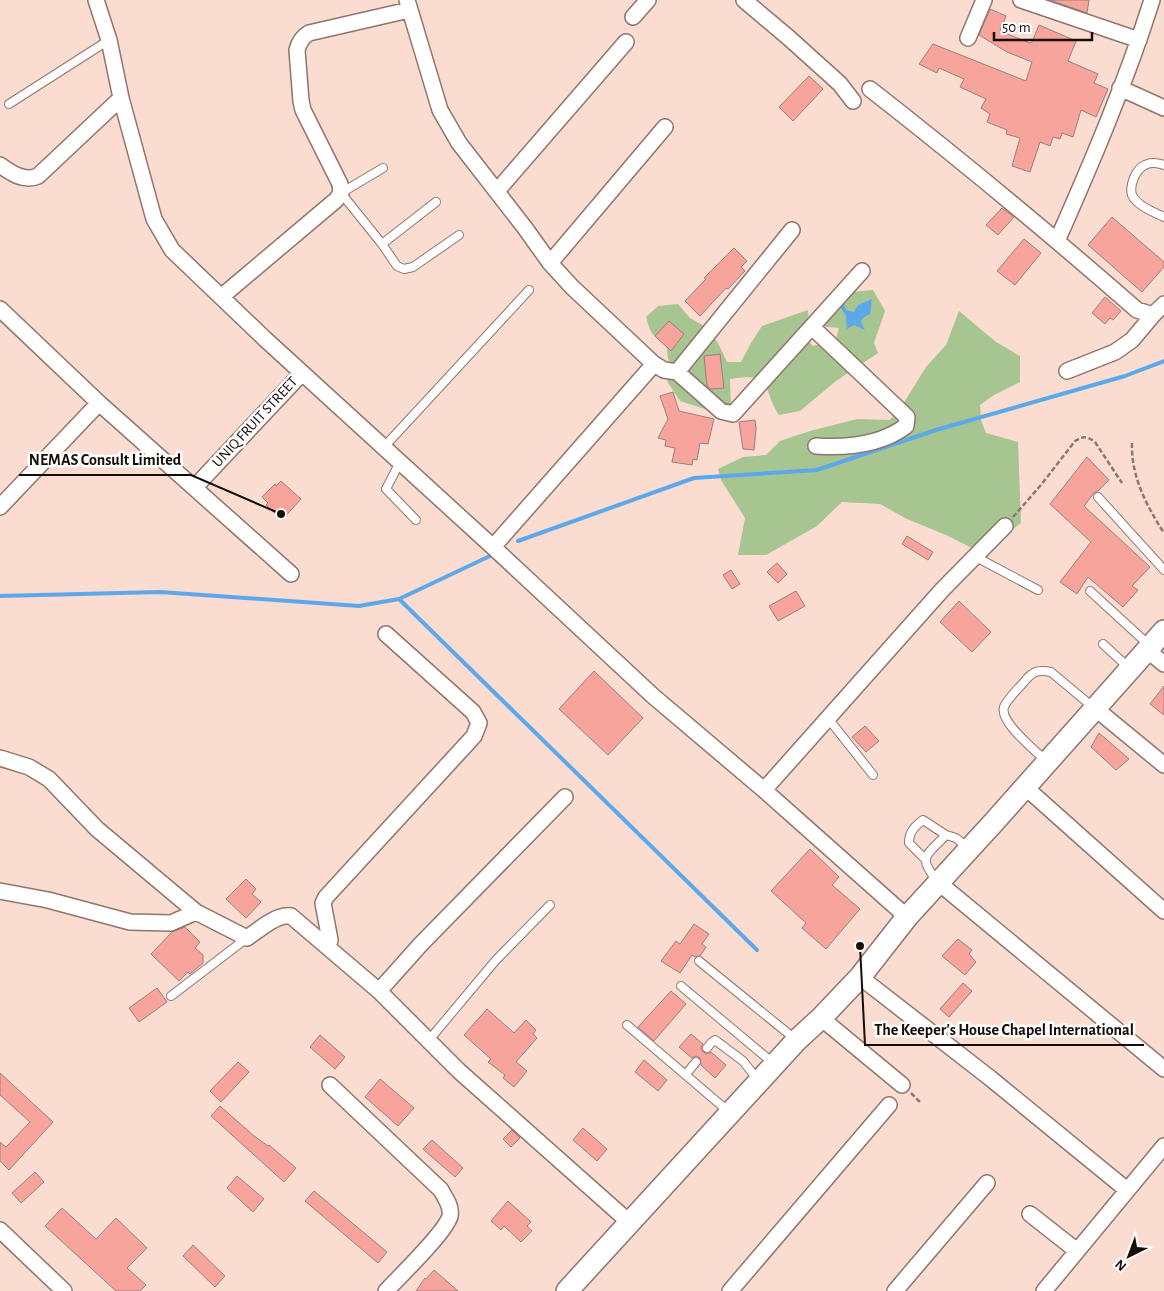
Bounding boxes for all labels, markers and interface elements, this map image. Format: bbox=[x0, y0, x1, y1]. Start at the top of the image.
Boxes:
scale bar bbox=[994, 10, 1092, 42]
text: 50 m bbox=[1002, 20, 1031, 35]
street label: UNIQ FRUIT STREET bbox=[209, 374, 301, 470]
callout: NEMAS Consult Limited bbox=[19, 444, 191, 475]
text: NEMAS Consult Limited bbox=[29, 452, 182, 468]
callout: The Keeper's House Chapel International bbox=[865, 1014, 1144, 1045]
text: The Keeper's House Chapel International bbox=[874, 1022, 1134, 1038]
north arrow bbox=[1104, 1231, 1154, 1281]
text: N bbox=[1113, 1256, 1129, 1273]

